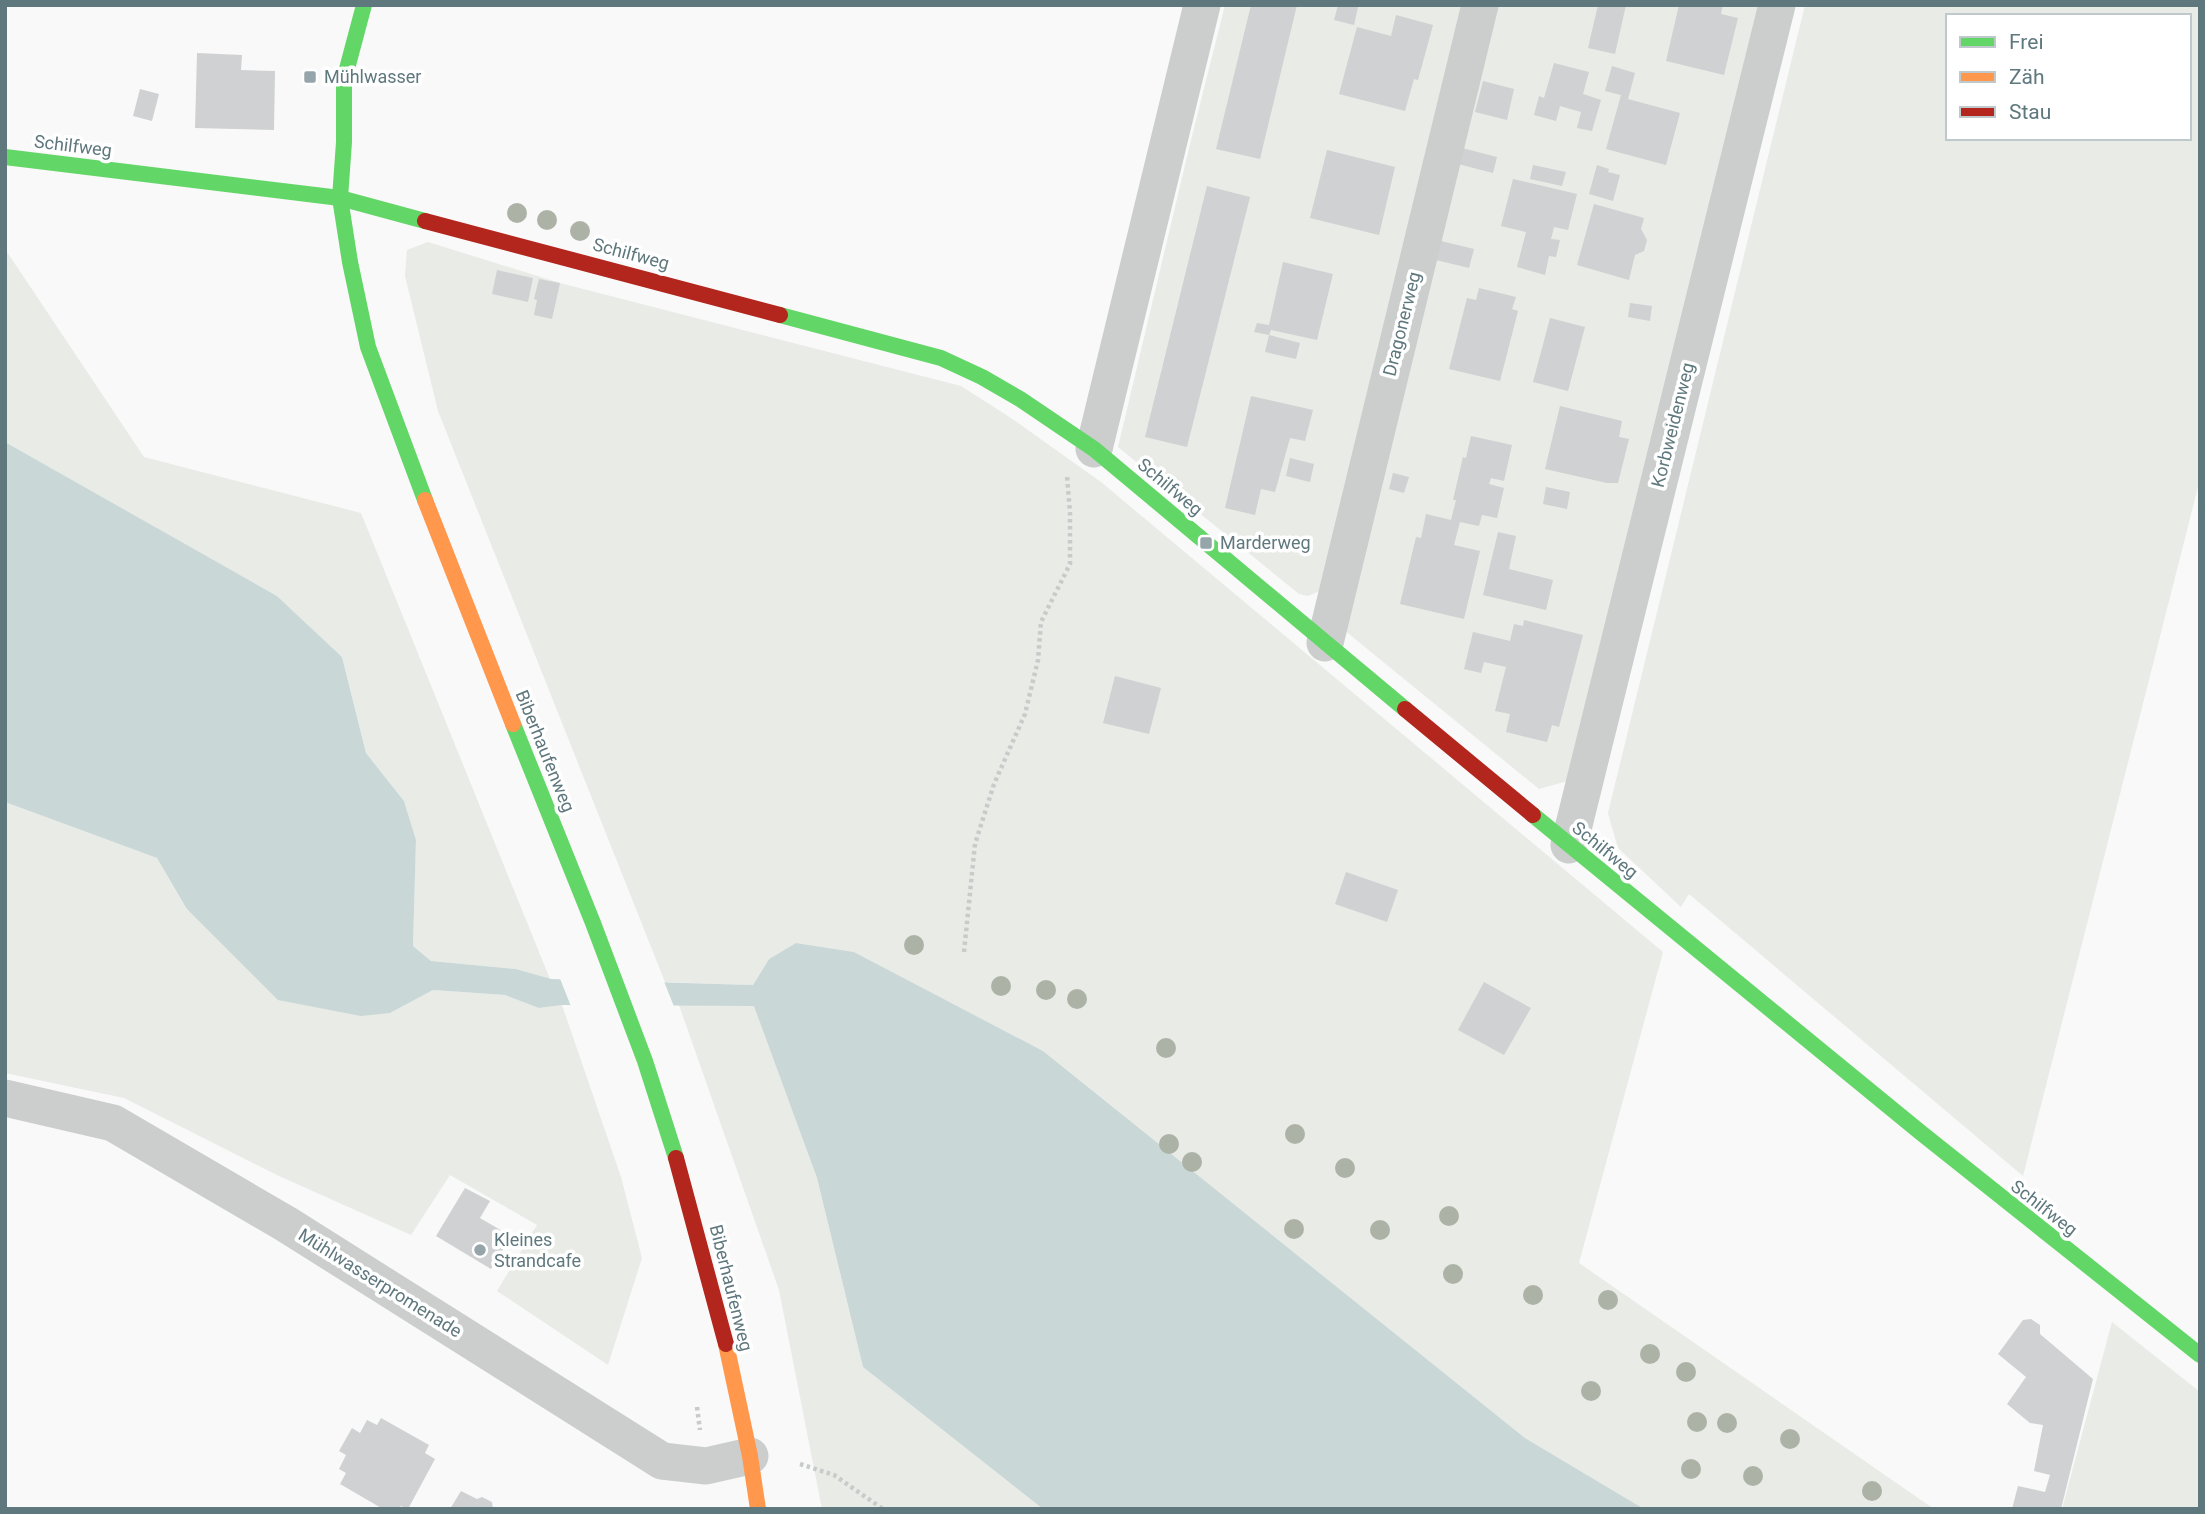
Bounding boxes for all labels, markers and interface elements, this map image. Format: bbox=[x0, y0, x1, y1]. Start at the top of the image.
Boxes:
legend bbox=[1946, 14, 2191, 140]
text: Frei bbox=[2009, 30, 2044, 54]
text: Zäh bbox=[2009, 65, 2045, 89]
place label: Mühlwasser bbox=[324, 66, 421, 87]
marker: Mühlwasser bbox=[302, 69, 318, 85]
text: Stau bbox=[2009, 100, 2051, 124]
street label: Schilfweg bbox=[33, 130, 113, 161]
street label: Schilfweg bbox=[591, 233, 672, 274]
street label: Dragonerweg bbox=[1378, 270, 1425, 378]
street label: Korbweidenweg bbox=[1647, 360, 1698, 489]
street label: Schilfweg bbox=[1134, 453, 1207, 520]
place label: Marderweg bbox=[1220, 532, 1311, 553]
marker: Marderweg bbox=[1198, 535, 1214, 551]
street label: Biberhaufenweg bbox=[511, 687, 579, 815]
street label: Schilfweg bbox=[1568, 817, 1642, 882]
street label: Schilfweg bbox=[2007, 1175, 2082, 1240]
street label: Biberhaufenweg bbox=[706, 1222, 757, 1353]
street label: Mühlwasserpromenade bbox=[295, 1224, 466, 1341]
place label: Kleines Strandcafe bbox=[494, 1229, 581, 1271]
marker: Kleines Strandcafe bbox=[472, 1242, 488, 1258]

